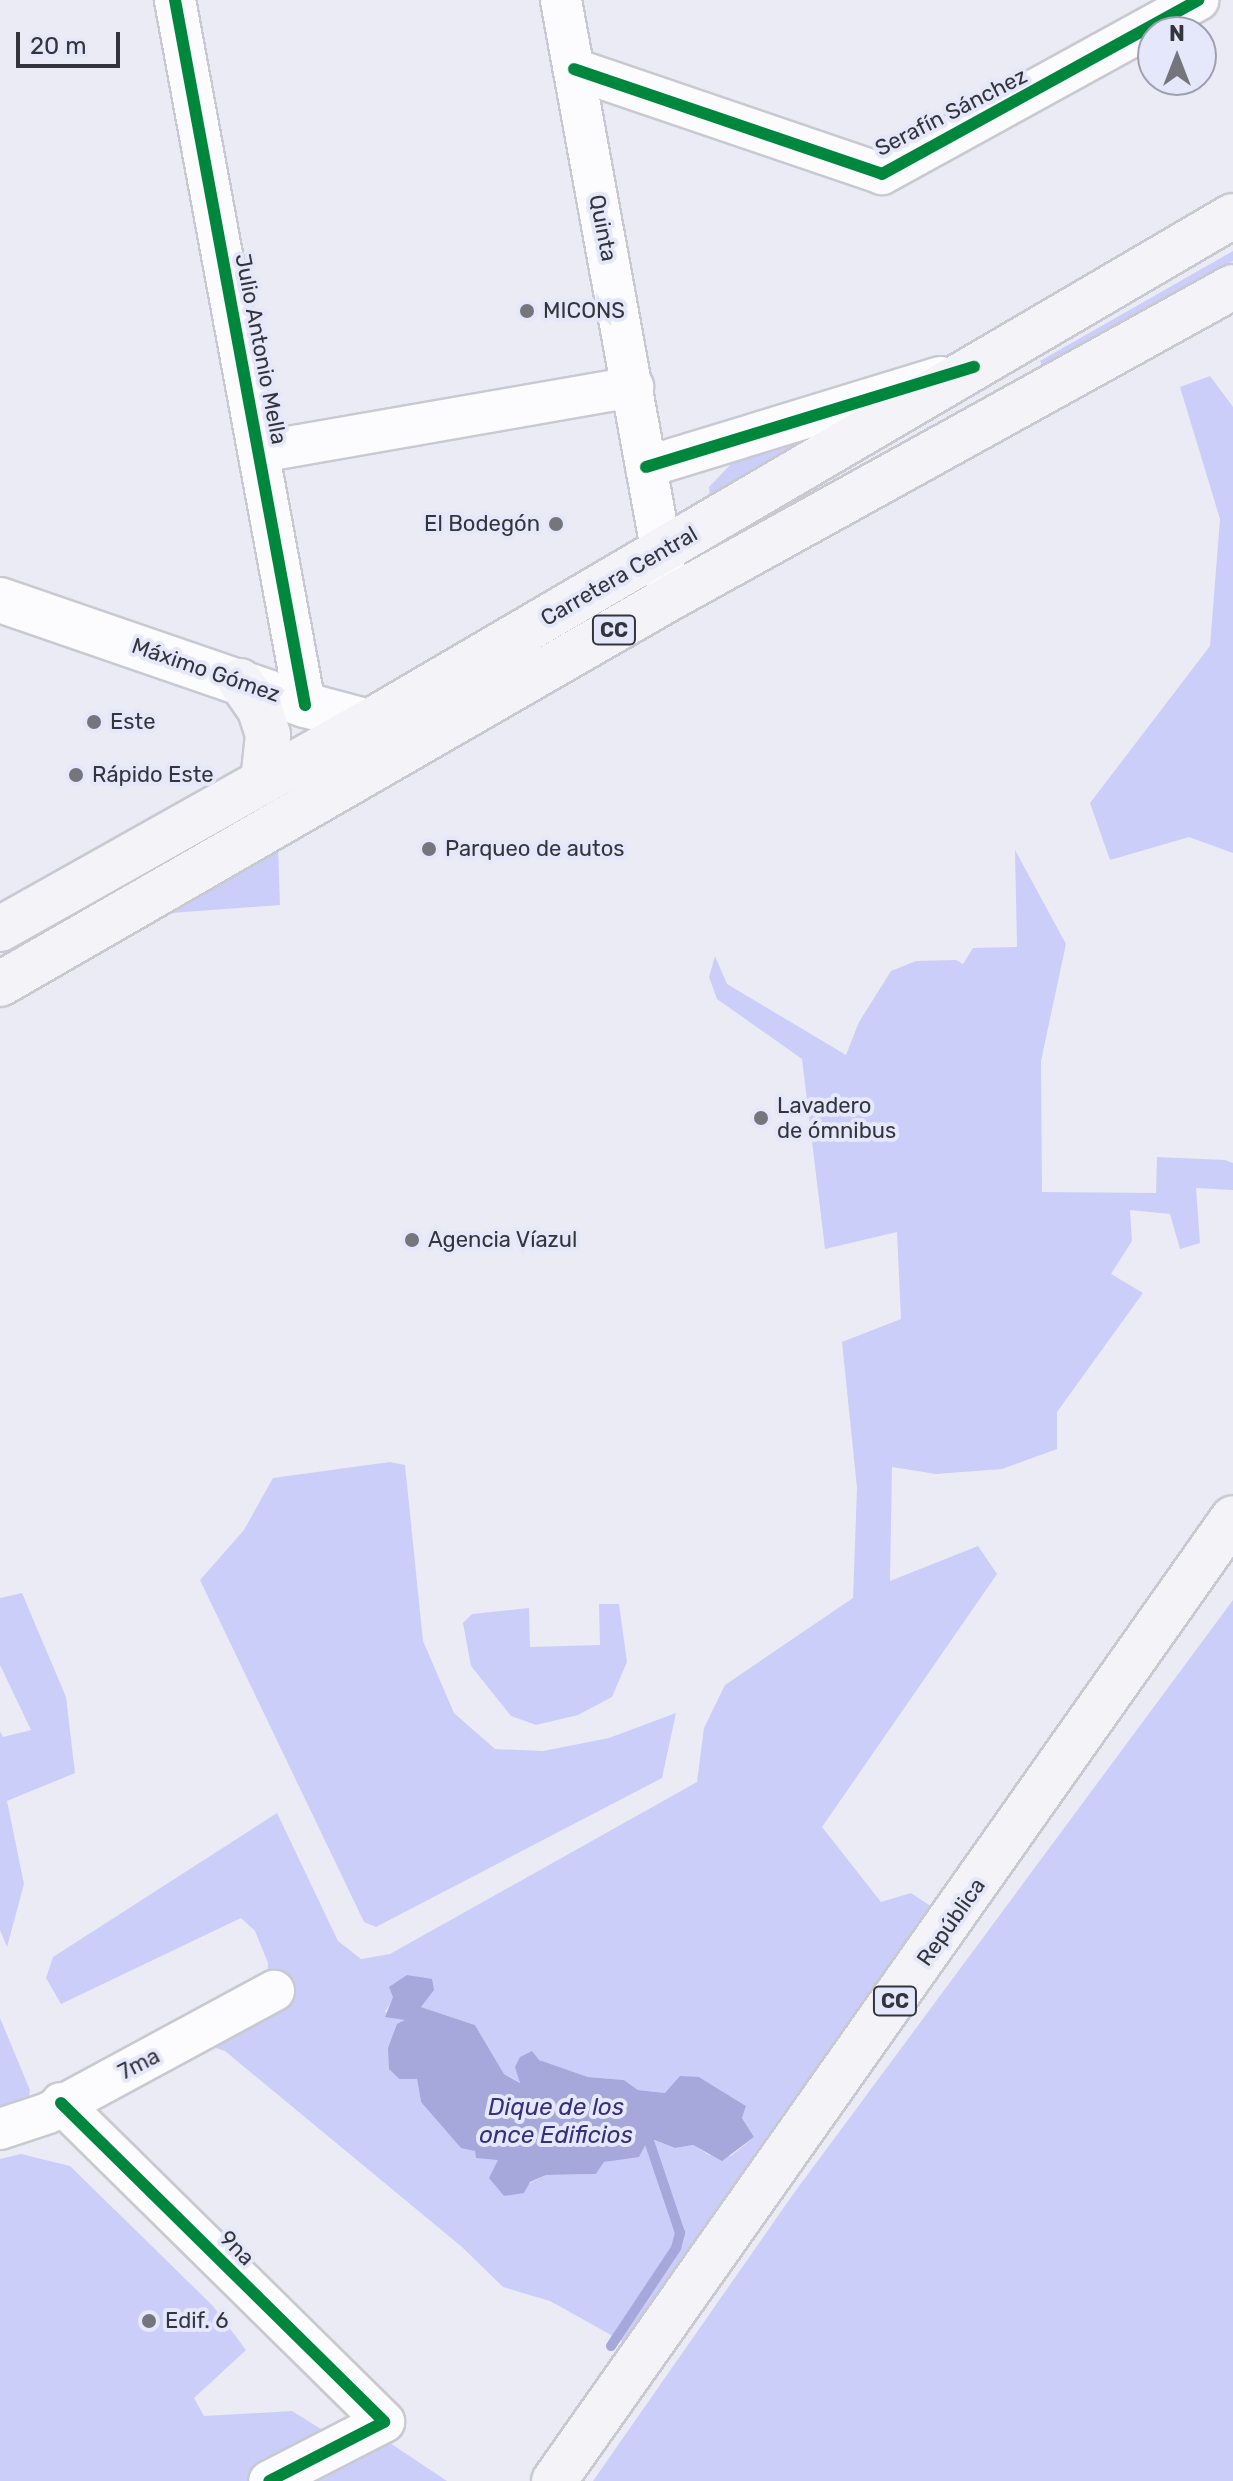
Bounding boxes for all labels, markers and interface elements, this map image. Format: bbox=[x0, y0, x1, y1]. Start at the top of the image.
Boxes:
scale bar bbox=[20, 16, 124, 66]
north arrow bbox=[1137, 16, 1217, 96]
text: N bbox=[1169, 20, 1185, 47]
text: 20 m bbox=[30, 32, 87, 60]
street label: Serafín Sánchez bbox=[871, 62, 1031, 162]
street label: Quinta bbox=[584, 192, 622, 264]
street label: Julio Antonio Mella bbox=[230, 251, 292, 447]
place label: MICONS bbox=[543, 298, 625, 324]
marker: MICONS bbox=[518, 302, 536, 320]
place label: El Bodegón bbox=[424, 511, 540, 537]
marker: El Bodegón bbox=[547, 515, 565, 533]
street label: Carretera Central bbox=[536, 520, 702, 632]
road number: CC bbox=[590, 614, 638, 646]
street label: Máximo Gómez bbox=[128, 632, 284, 708]
place label: Este bbox=[110, 709, 155, 735]
marker: Este bbox=[85, 713, 103, 731]
place label: Rápido Este bbox=[92, 762, 214, 788]
marker: Rápido Este bbox=[67, 766, 85, 784]
place label: Parqueo de autos bbox=[445, 836, 625, 862]
marker: Parqueo de autos bbox=[420, 840, 438, 858]
place label: Lavadero de ómnibus bbox=[777, 1092, 896, 1144]
marker: Lavadero de ómnibus bbox=[752, 1109, 770, 1127]
place label: Agencia Víazul bbox=[428, 1227, 578, 1253]
marker: Agencia Víazul bbox=[403, 1231, 421, 1249]
street label: República bbox=[911, 1873, 991, 1971]
road number: CC bbox=[871, 1985, 919, 2017]
street label: 7ma bbox=[114, 2042, 164, 2086]
water label: Dique de los once Edificios bbox=[479, 2094, 633, 2150]
street label: 9na bbox=[214, 2225, 260, 2271]
place label: Edif. 6 bbox=[165, 2308, 228, 2334]
marker: Edif. 6 bbox=[140, 2312, 158, 2330]

